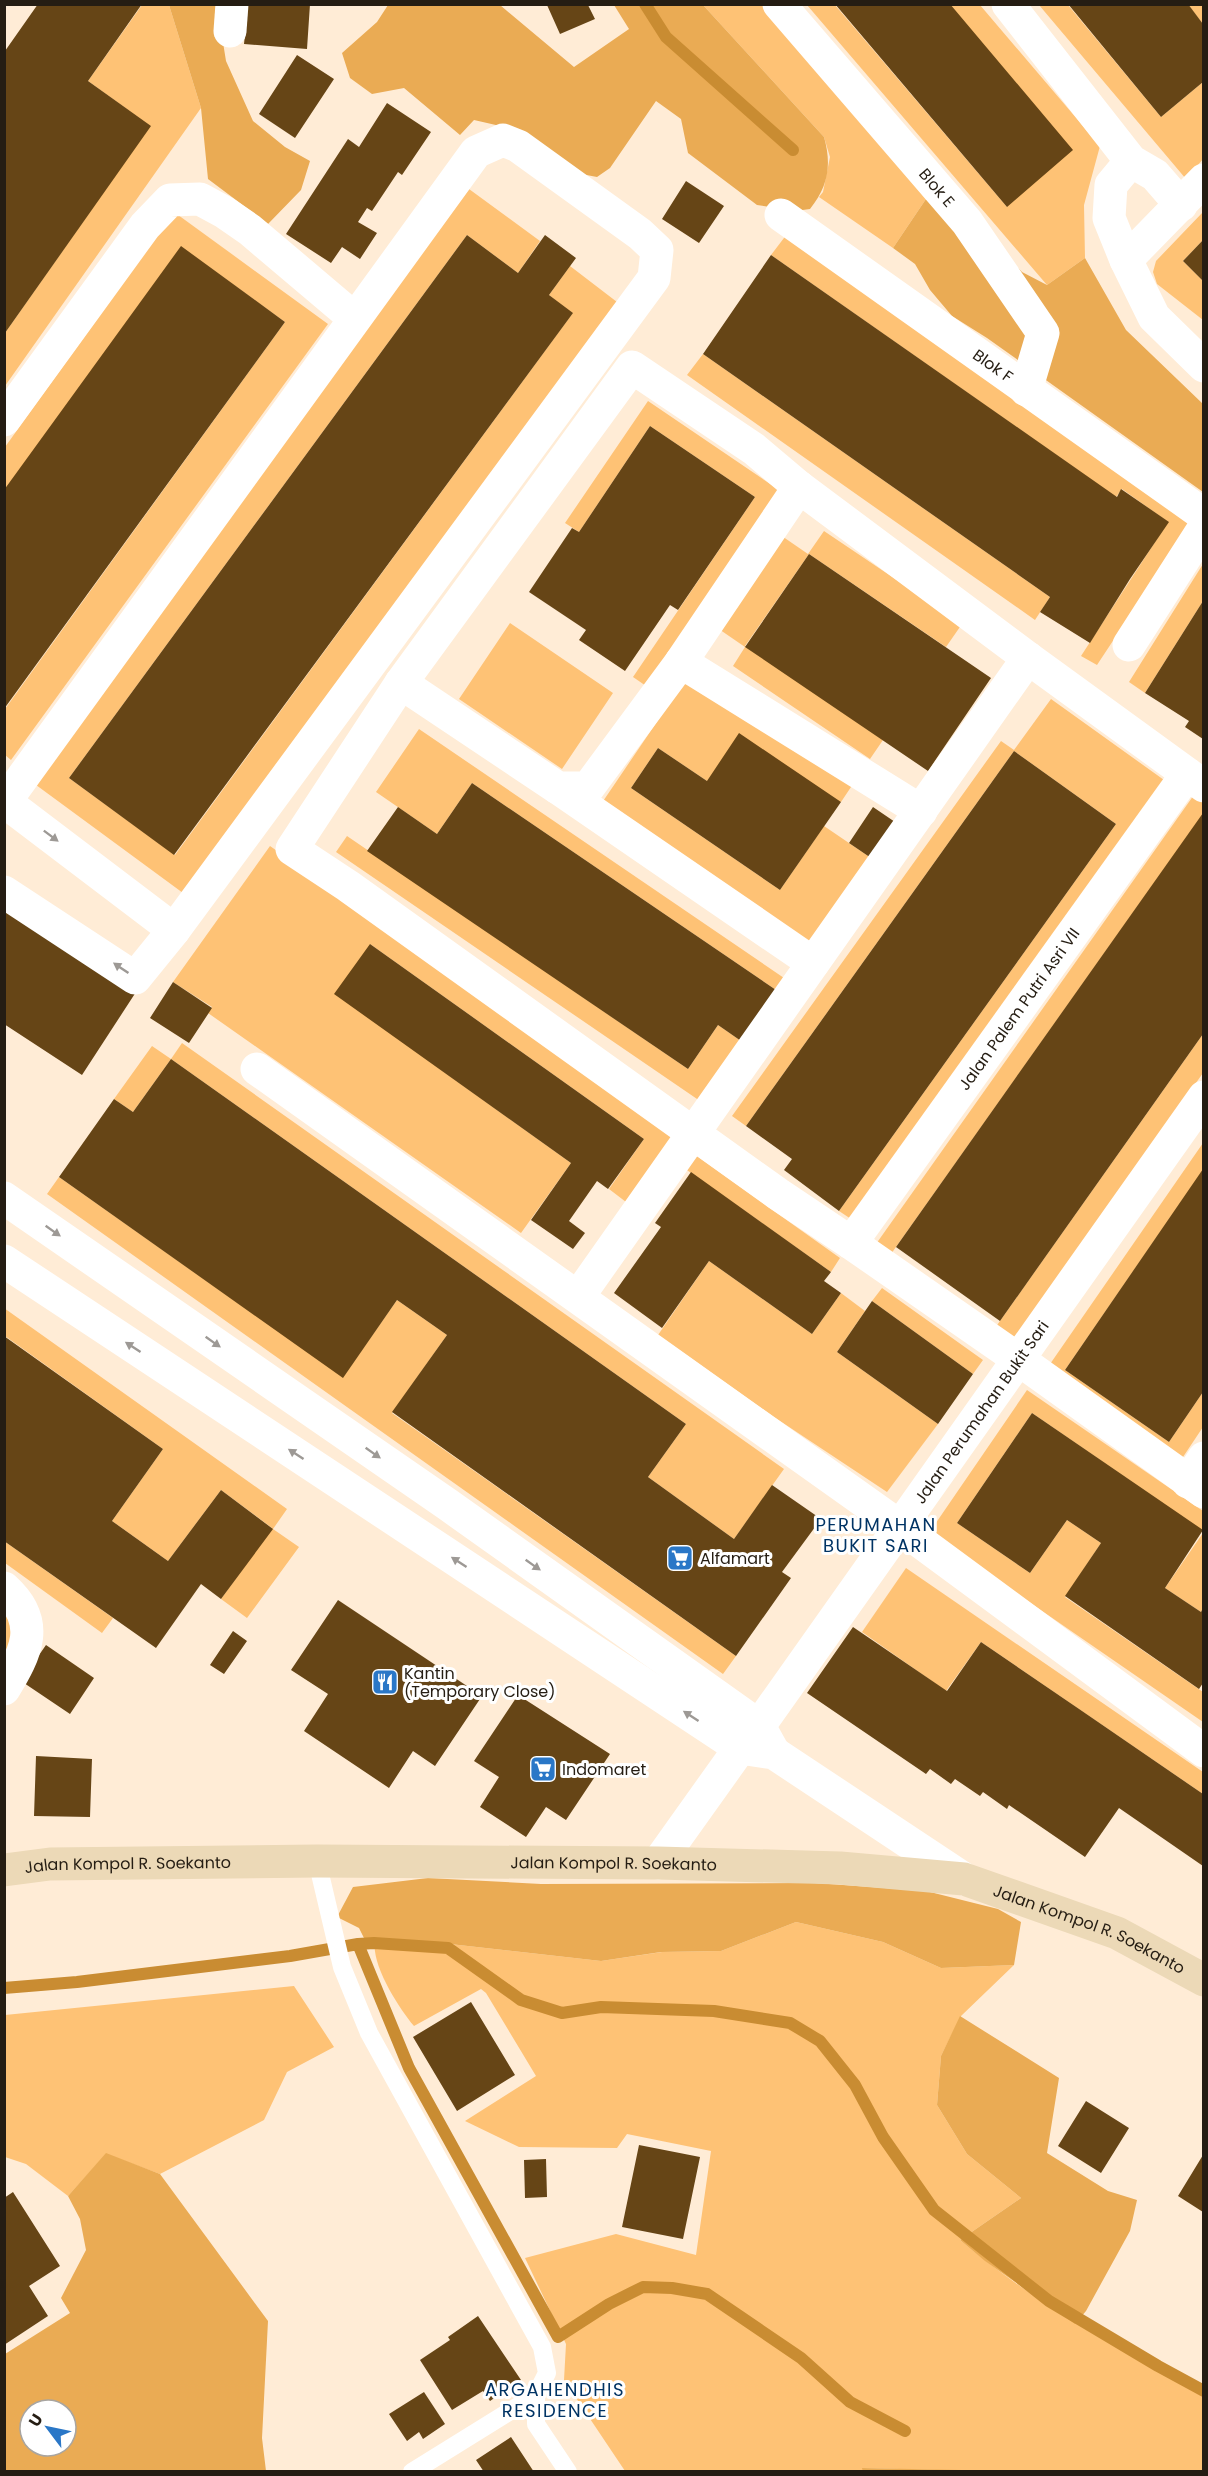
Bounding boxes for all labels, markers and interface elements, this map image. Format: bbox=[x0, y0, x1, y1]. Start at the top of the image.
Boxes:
street label: Blok E bbox=[913, 163, 960, 212]
street label: Blok F bbox=[968, 344, 1018, 388]
one-way arrow bbox=[43, 830, 59, 843]
street label: Jalan Palem Putri Asri VII bbox=[953, 923, 1085, 1095]
one-way arrow bbox=[113, 962, 129, 974]
one-way arrow bbox=[44, 1225, 60, 1237]
street label: Jalan Perumahan Bukit Sari bbox=[909, 1316, 1054, 1508]
one-way arrow bbox=[205, 1336, 221, 1347]
one-way arrow bbox=[125, 1341, 142, 1352]
one-way arrow bbox=[365, 1447, 381, 1459]
one-way arrow bbox=[288, 1449, 304, 1460]
district label: PERUMAHAN BUKIT SARI bbox=[815, 1512, 937, 1558]
supermarket icon: Alfamart bbox=[665, 1543, 695, 1573]
place label: Alfamart bbox=[700, 1547, 770, 1570]
one-way arrow bbox=[451, 1556, 467, 1568]
one-way arrow bbox=[524, 1559, 540, 1571]
place label: Kantin (Temporary Close) bbox=[404, 1662, 555, 1703]
restaurant icon: Kantin (Temporary Close) bbox=[370, 1667, 400, 1697]
one-way arrow bbox=[684, 1710, 700, 1722]
supermarket icon: Indomaret bbox=[528, 1754, 558, 1784]
place label: Indomaret bbox=[562, 1758, 646, 1781]
street label: Jalan Kompol R. Soekanto bbox=[23, 1851, 231, 1879]
street label: Jalan Kompol R. Soekanto bbox=[510, 1851, 717, 1877]
street label: Jalan Kompol R. Soekanto bbox=[990, 1879, 1189, 1980]
district label: ARGAHENDHIS RESIDENCE bbox=[485, 2377, 625, 2423]
north arrow bbox=[18, 2398, 78, 2458]
text: U bbox=[23, 2409, 48, 2431]

